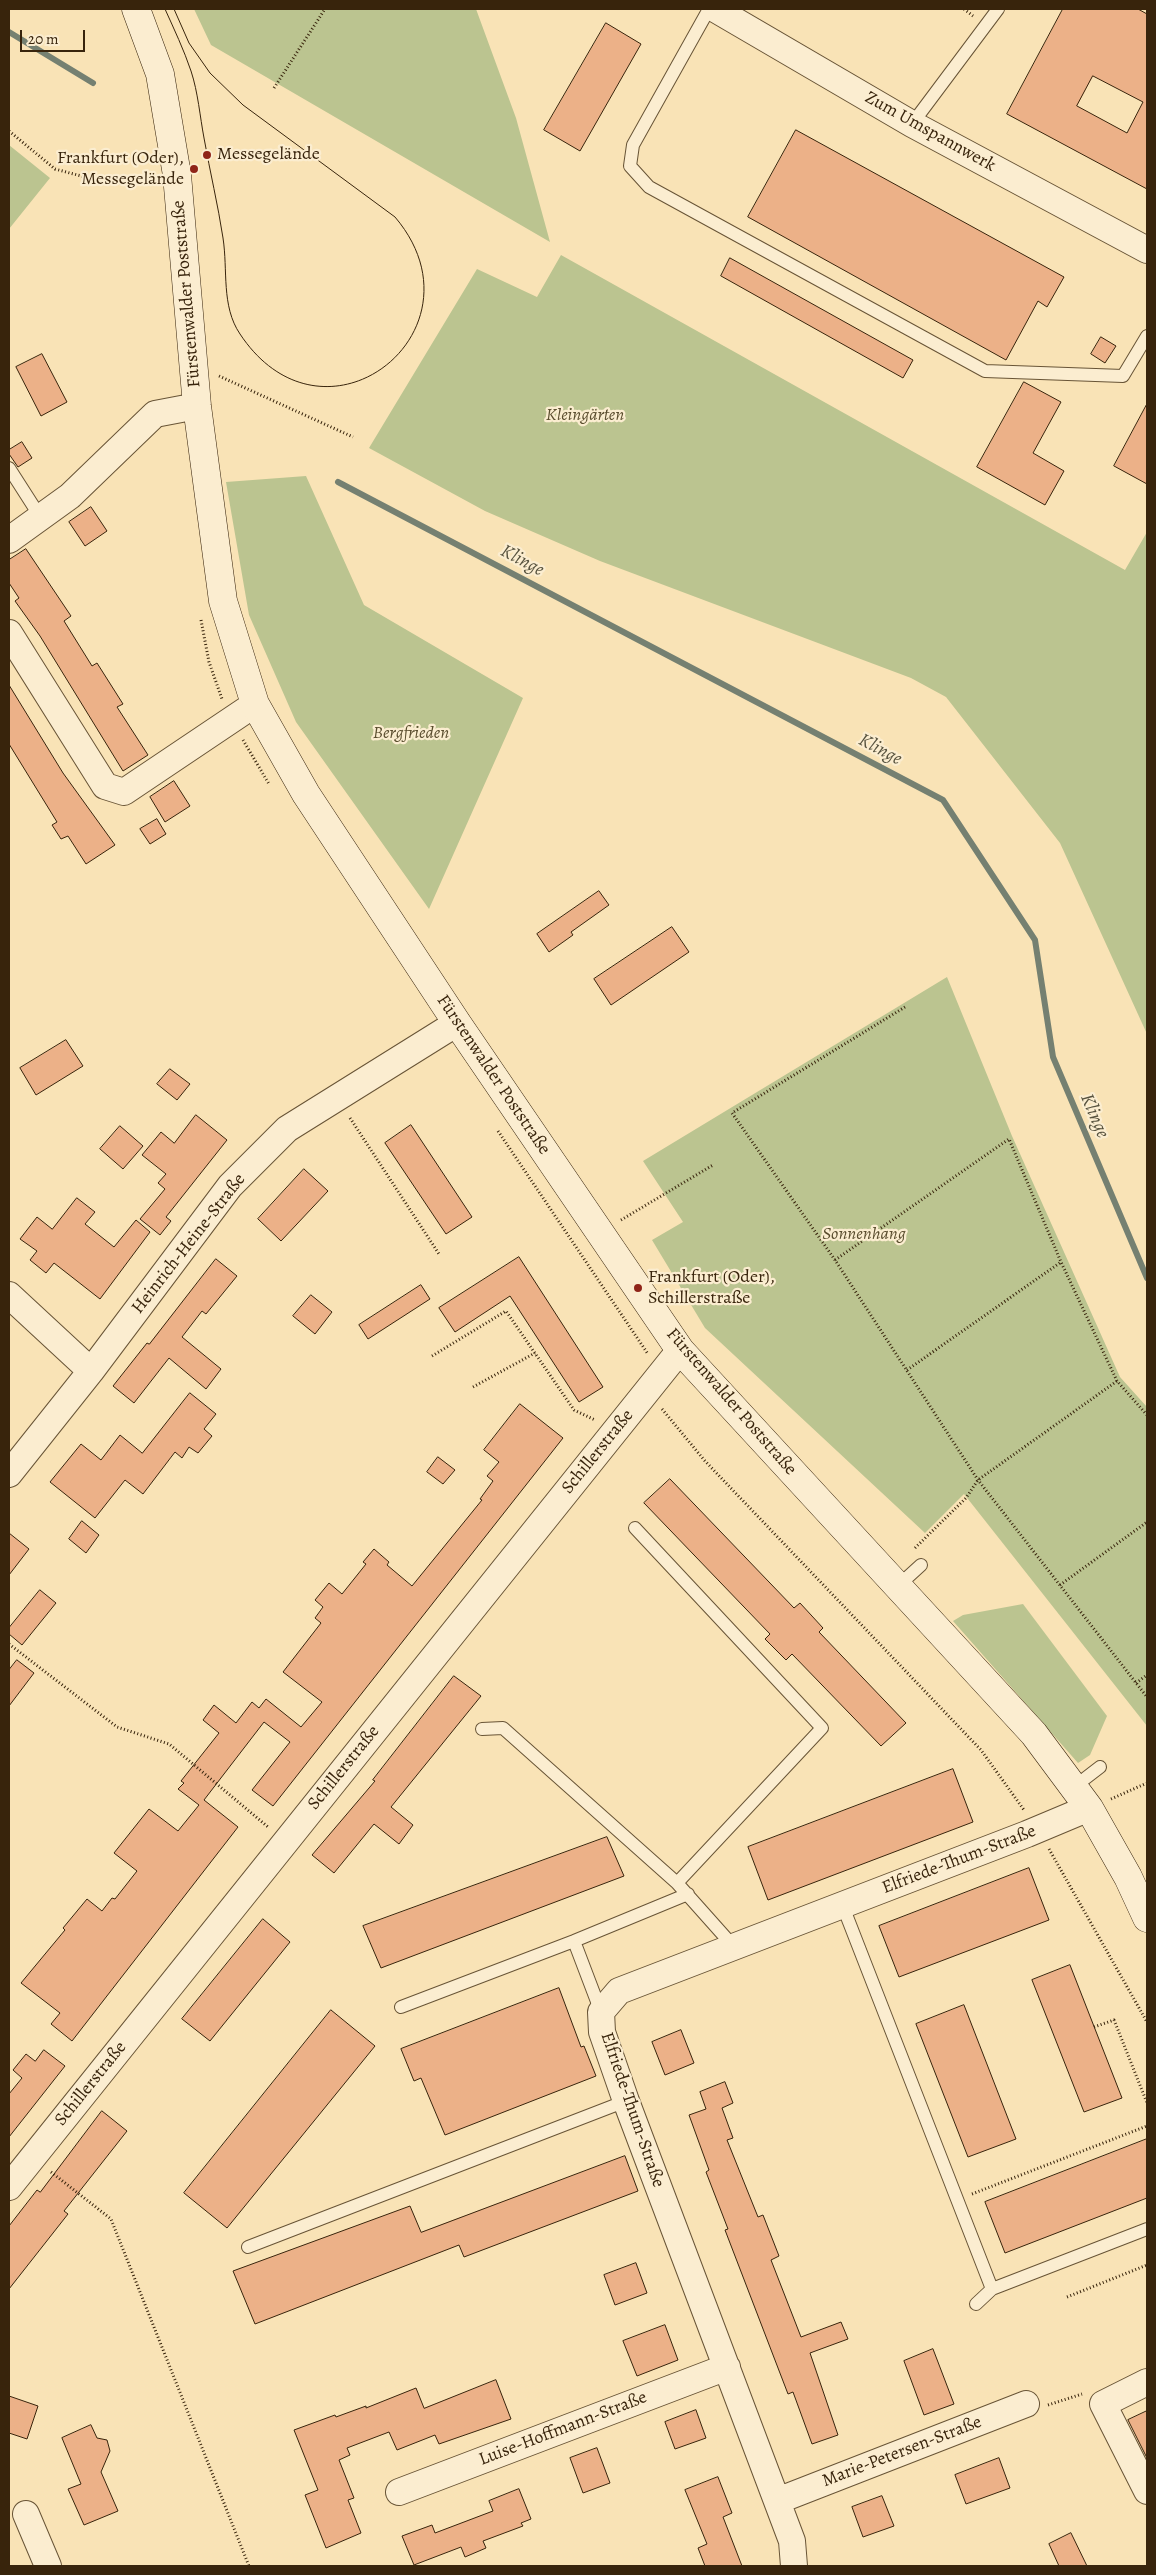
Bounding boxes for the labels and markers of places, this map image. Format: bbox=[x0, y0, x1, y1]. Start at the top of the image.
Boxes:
place label: Messegelände bbox=[217, 144, 320, 166]
place label: Frankfurt (Oder), Messegelände bbox=[57, 148, 184, 190]
marker: Messegelände bbox=[201, 149, 213, 161]
marker: Frankfurt (Oder), Messegelände bbox=[188, 163, 200, 175]
place label: Frankfurt (Oder), Schillerstraße bbox=[648, 1267, 775, 1310]
marker: Frankfurt (Oder), Schillerstraße bbox=[632, 1282, 644, 1294]

